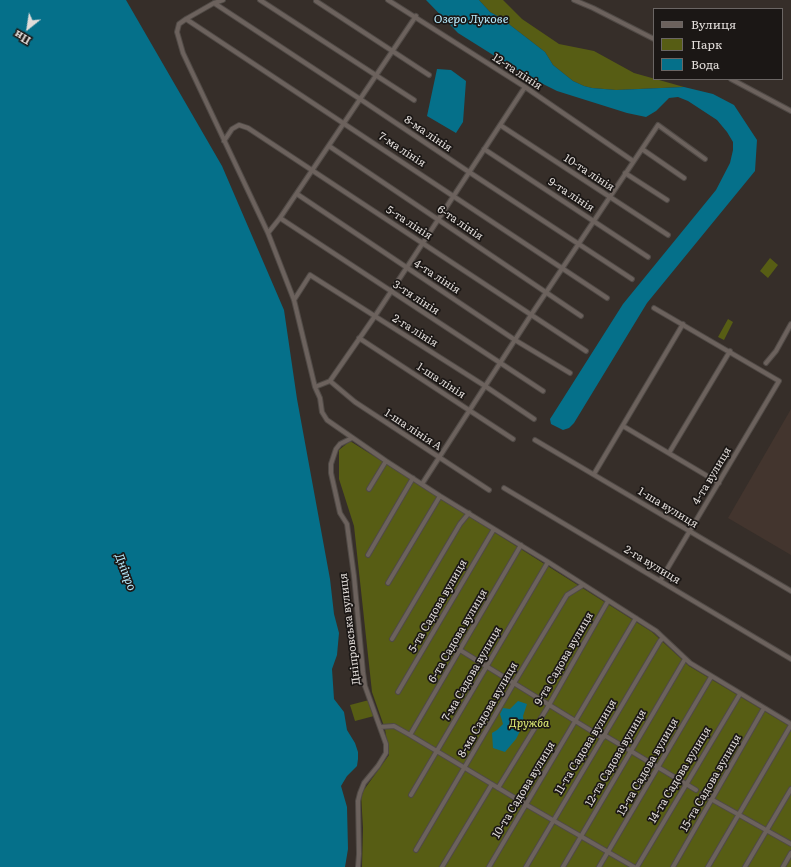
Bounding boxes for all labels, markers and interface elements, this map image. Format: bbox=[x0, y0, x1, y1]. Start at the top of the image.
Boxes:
north arrow bbox=[8, 8, 48, 48]
legend bbox=[653, 8, 783, 80]
water label: Озеро Лукове bbox=[434, 12, 508, 26]
text: Вулиця bbox=[691, 15, 736, 33]
text: Пн bbox=[11, 27, 33, 50]
text: Парк bbox=[691, 35, 722, 53]
street label: 12-та лінія bbox=[490, 51, 544, 93]
text: Вода bbox=[691, 55, 720, 73]
street label: 8-ма лінія bbox=[402, 113, 454, 155]
street label: 7-ма лінія bbox=[376, 130, 428, 170]
street label: 10-та лінія bbox=[561, 152, 617, 194]
street label: 9-та лінія bbox=[545, 175, 597, 215]
street label: 5-та лінія bbox=[383, 203, 435, 243]
street label: 6-та лінія bbox=[435, 203, 485, 243]
street label: 4-та лінія bbox=[411, 257, 463, 297]
street label: 3-тя лінія bbox=[390, 278, 442, 318]
street label: 2-га лінія bbox=[390, 312, 440, 350]
street label: 1-ша лінія bbox=[414, 360, 468, 402]
street label: 1-ша лінія А bbox=[382, 407, 444, 453]
street label: 4-та вулиця bbox=[690, 445, 734, 507]
street label: 1-ша вулиця bbox=[636, 485, 700, 531]
street label: 2-га вулиця bbox=[621, 543, 683, 587]
water label: Дніпро bbox=[111, 551, 139, 593]
street label: 5-та Садова вулиця bbox=[406, 557, 470, 655]
street label: Дніпровська вулиця bbox=[337, 572, 363, 686]
street label: 6-та Садова вулиця bbox=[426, 587, 490, 685]
street label: 9-та Садова вулиця bbox=[532, 610, 596, 708]
street label: 7-ма Садова вулиця bbox=[440, 624, 504, 724]
street label: 8-ма Садова вулиця bbox=[455, 660, 521, 760]
street label: 11-та Садова вулиця bbox=[552, 697, 620, 797]
street label: 12-та Садова вулиця bbox=[583, 707, 649, 809]
street label: 13-та Садова вулиця bbox=[615, 716, 681, 818]
park label: Дружба bbox=[509, 717, 549, 731]
street label: 14-та Садова вулиця bbox=[646, 724, 714, 826]
street label: 15-та Садова вулиця bbox=[678, 732, 744, 834]
street label: 10-та Садова вулиця bbox=[490, 739, 558, 841]

